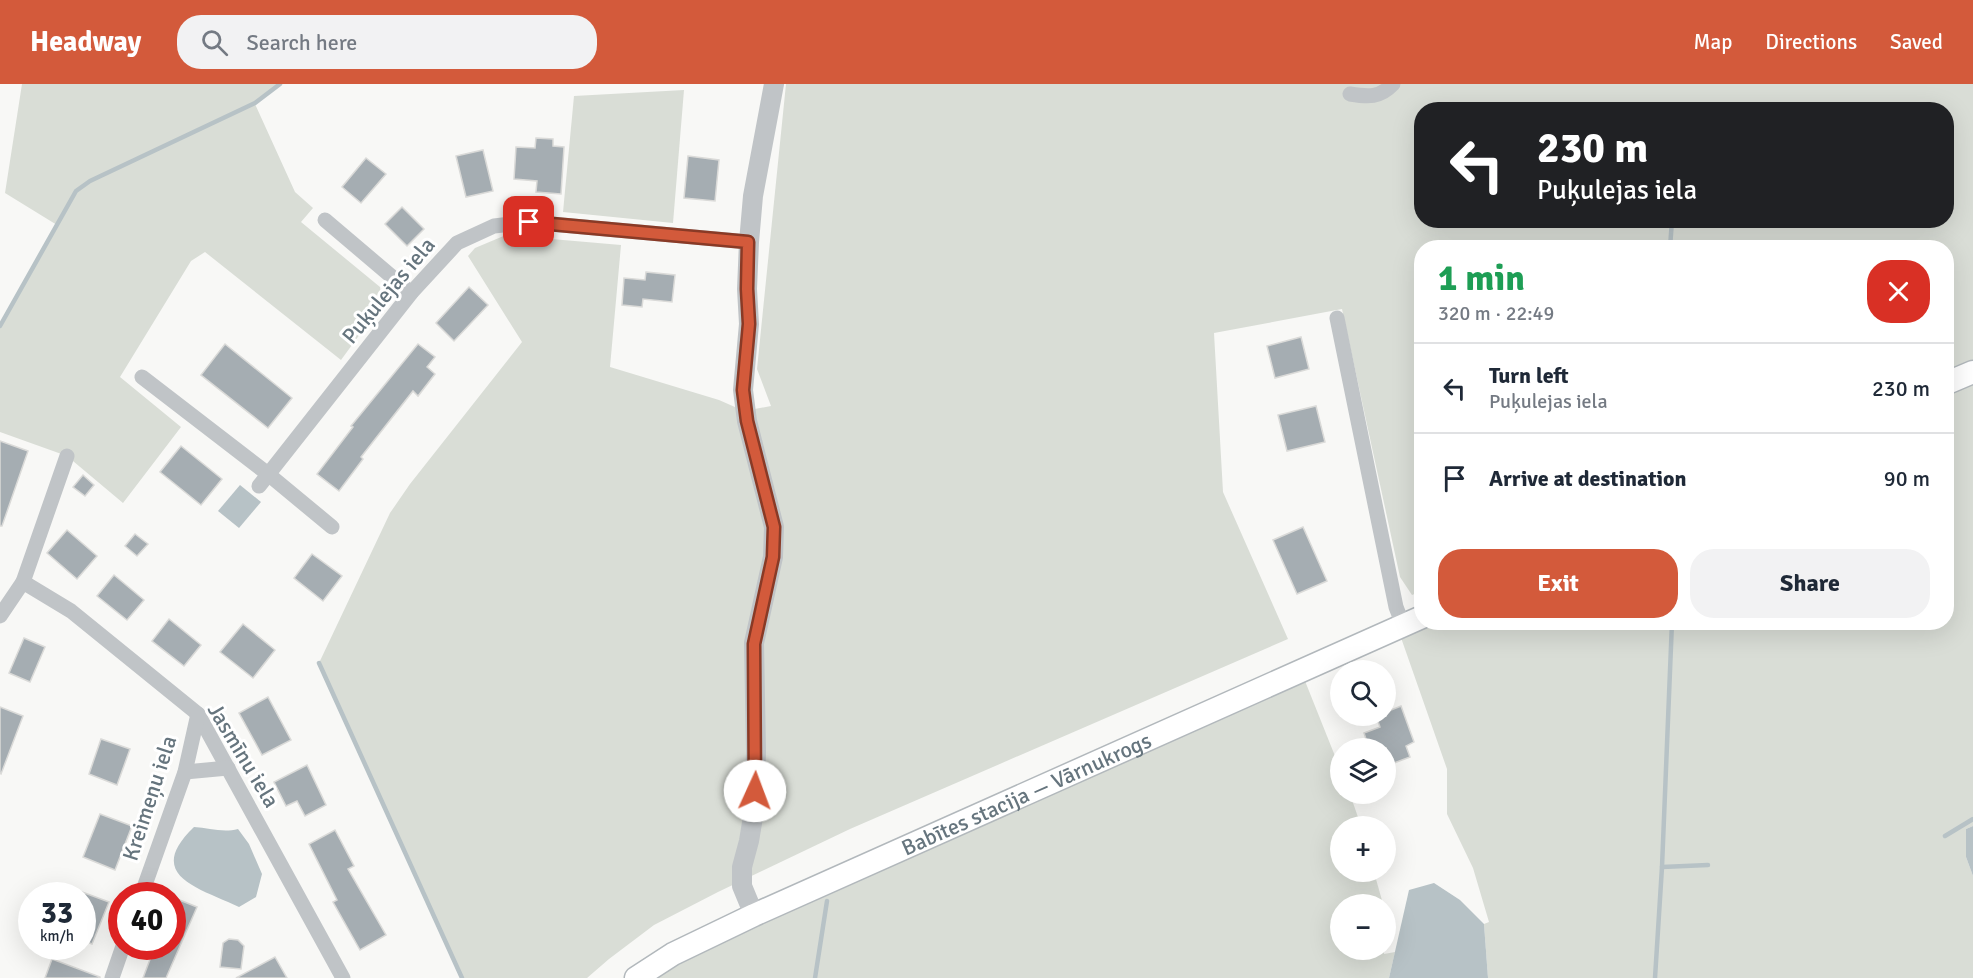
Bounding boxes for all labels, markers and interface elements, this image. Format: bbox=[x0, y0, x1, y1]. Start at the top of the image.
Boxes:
search box bbox=[177, 15, 597, 69]
text: Headway bbox=[30, 25, 141, 59]
icon: search bbox=[198, 26, 231, 59]
text: Search here bbox=[246, 29, 357, 56]
text: Map bbox=[1694, 29, 1732, 55]
text: Directions bbox=[1765, 29, 1857, 55]
text: Saved bbox=[1890, 29, 1943, 55]
text: 230 m bbox=[1537, 123, 1648, 174]
icon: left bbox=[1438, 126, 1516, 204]
text: Puķulejas iela bbox=[1537, 174, 1697, 207]
pin bbox=[503, 196, 554, 247]
icon: arrive bbox=[512, 205, 545, 238]
street label: Puķulejas iela bbox=[336, 232, 441, 349]
text: 1 min bbox=[1438, 256, 1525, 301]
button: close bbox=[1867, 260, 1930, 323]
text: 320 m · 22:49 bbox=[1438, 301, 1554, 326]
text: Turn left bbox=[1489, 362, 1569, 389]
icon: left bbox=[1438, 372, 1471, 405]
text: 230 m bbox=[1872, 375, 1930, 402]
text: Puķulejas iela bbox=[1489, 389, 1608, 414]
icon: arrive bbox=[1438, 462, 1471, 495]
text: Arrive at destination bbox=[1489, 465, 1686, 492]
text: 90 m bbox=[1884, 465, 1930, 492]
button: Exit bbox=[1438, 549, 1678, 618]
button: Share bbox=[1690, 549, 1930, 618]
map controls bbox=[1330, 660, 1396, 960]
button: search bbox=[1330, 660, 1396, 726]
street label: Jasmīnu iela bbox=[202, 698, 285, 812]
street label: Babītes stacija — Vārnukrogs bbox=[897, 727, 1155, 862]
street label: Kreimeņu iela bbox=[117, 732, 182, 864]
button: layers bbox=[1330, 738, 1396, 804]
position arrow bbox=[723, 759, 787, 823]
button: + bbox=[1330, 816, 1396, 882]
speed limit sign: 40 bbox=[108, 882, 186, 960]
button: − bbox=[1330, 894, 1396, 960]
text: 33 bbox=[41, 895, 73, 932]
text: km/h bbox=[40, 927, 74, 945]

